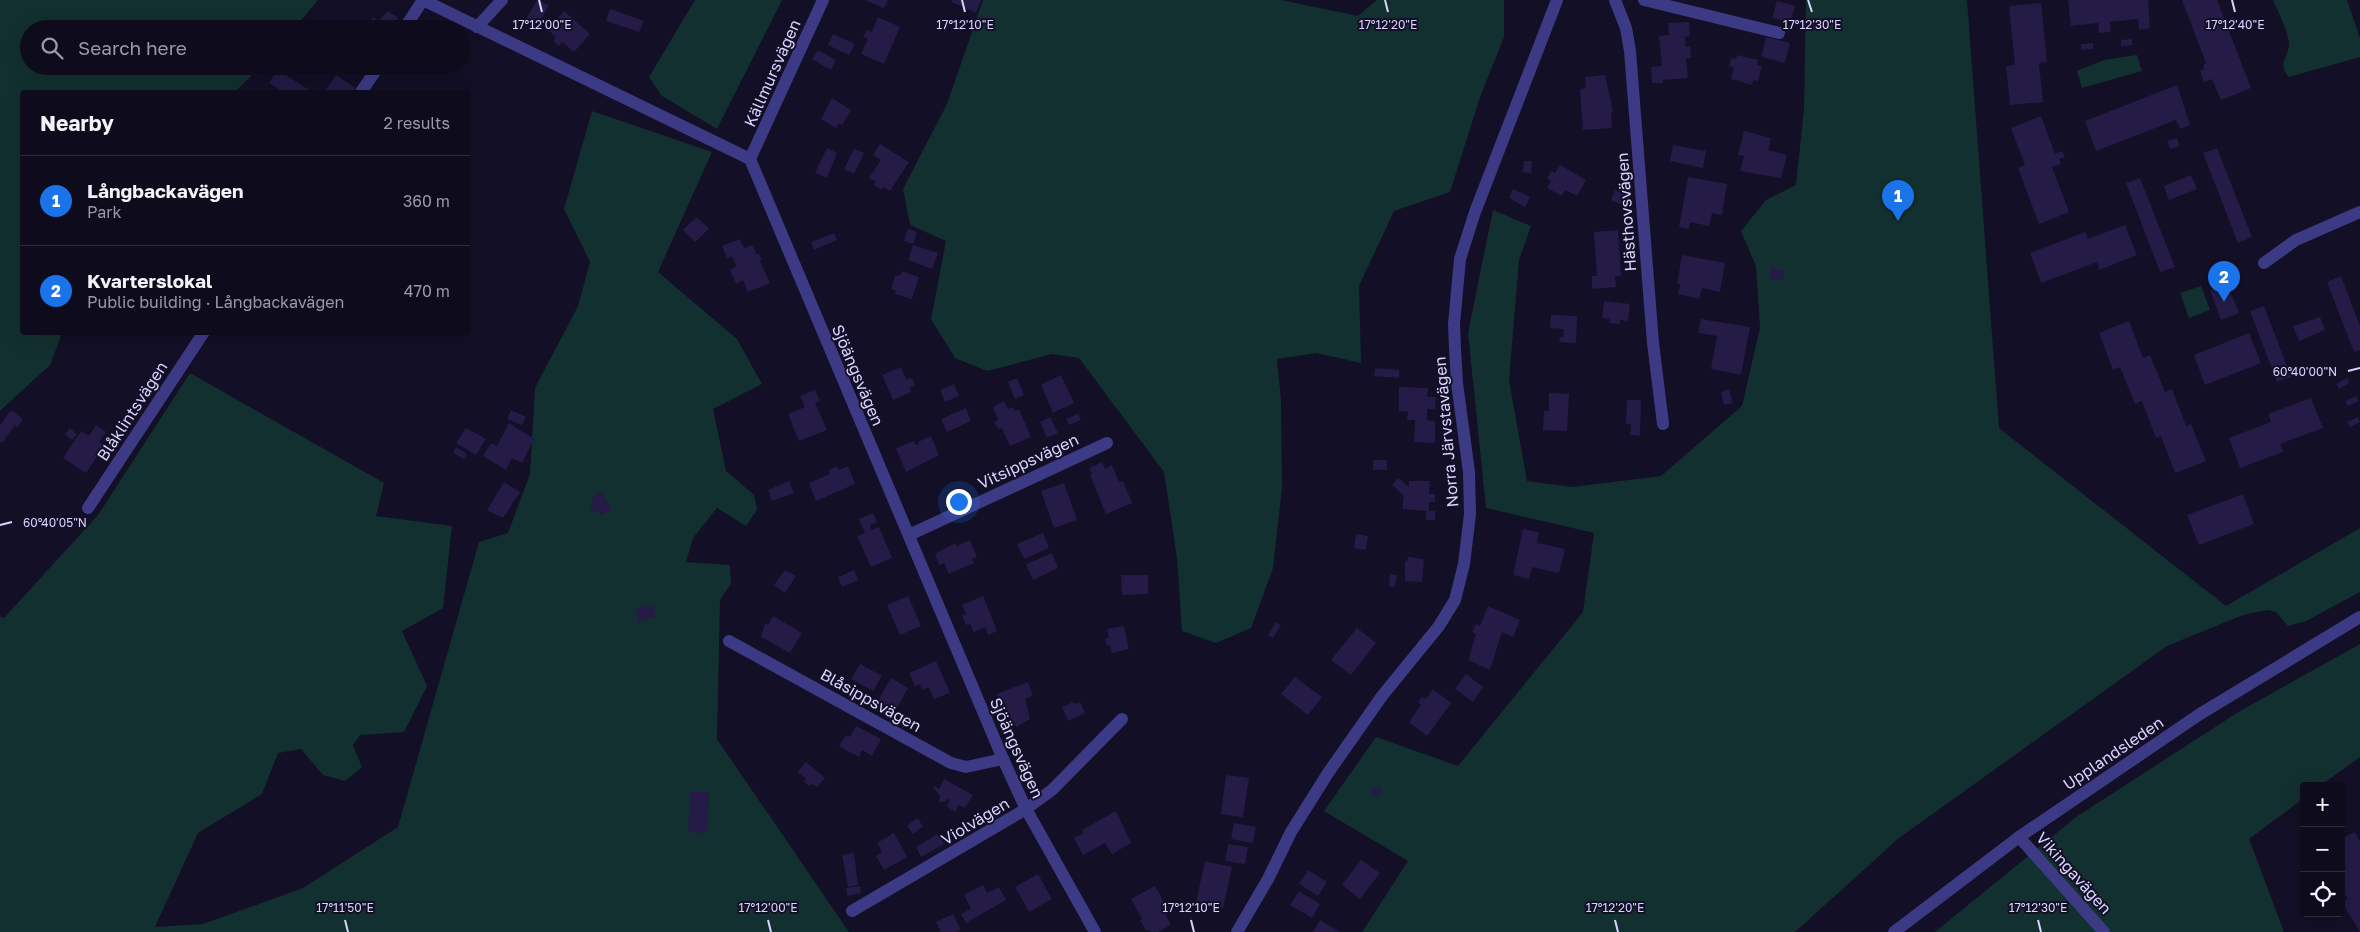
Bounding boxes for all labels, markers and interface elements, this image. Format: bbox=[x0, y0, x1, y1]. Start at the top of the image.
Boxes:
street label: Källmursvägen bbox=[739, 16, 805, 130]
text: 17°12'00"E bbox=[512, 17, 572, 32]
text: 17°12'10"E bbox=[936, 17, 994, 32]
text: 17°12'20"E bbox=[1359, 17, 1417, 32]
text: 17°12'30"E bbox=[1783, 17, 1841, 32]
text: 17°12'40"E bbox=[2205, 17, 2265, 32]
search box bbox=[20, 20, 470, 75]
icon: search bbox=[38, 34, 66, 62]
text: Search here bbox=[78, 36, 187, 59]
text: Nearby bbox=[40, 110, 114, 136]
text: 2 results bbox=[384, 113, 450, 133]
street label: Hästhovsvägen bbox=[1612, 152, 1640, 272]
text: Långbackavägen bbox=[87, 179, 244, 202]
pin: 1 bbox=[1882, 180, 1914, 221]
text: 1 bbox=[52, 191, 60, 211]
text: 360 m bbox=[403, 191, 450, 211]
text: Park bbox=[87, 202, 122, 222]
pin: 2 bbox=[2208, 261, 2240, 302]
text: Kvarterslokal bbox=[87, 269, 212, 292]
text: 2 bbox=[51, 281, 61, 301]
text: 470 m bbox=[404, 281, 450, 301]
text: Public building · Långbackavägen bbox=[87, 292, 344, 312]
street label: Sjöängsvägen bbox=[828, 321, 888, 429]
street label: Norra Järvstavägen bbox=[1429, 356, 1463, 508]
street label: Blåklintsvägen bbox=[92, 358, 172, 464]
text: 60°40'00"N bbox=[2273, 364, 2337, 379]
street label: Vitsippsvägen bbox=[974, 429, 1082, 493]
your location bbox=[946, 489, 972, 515]
text: 60°40'05"N bbox=[23, 515, 87, 530]
street label: Blåsippsvägen bbox=[817, 664, 925, 736]
street label: Sjöängsvägen bbox=[986, 695, 1048, 801]
street label: Upplandsleden bbox=[2059, 712, 2167, 794]
map controls bbox=[2300, 782, 2345, 917]
button: + bbox=[2300, 782, 2345, 827]
street label: Violvägen bbox=[937, 793, 1013, 849]
button: − bbox=[2300, 827, 2345, 872]
street label: Vikingavägen bbox=[2032, 828, 2116, 918]
button: locate bbox=[2300, 872, 2345, 917]
text: 17°11'50"E bbox=[316, 900, 374, 915]
text: 17°12'00"E bbox=[738, 900, 798, 915]
text: 17°12'10"E bbox=[1162, 900, 1220, 915]
text: 17°12'20"E bbox=[1586, 900, 1644, 915]
text: 17°12'30"E bbox=[2009, 900, 2067, 915]

